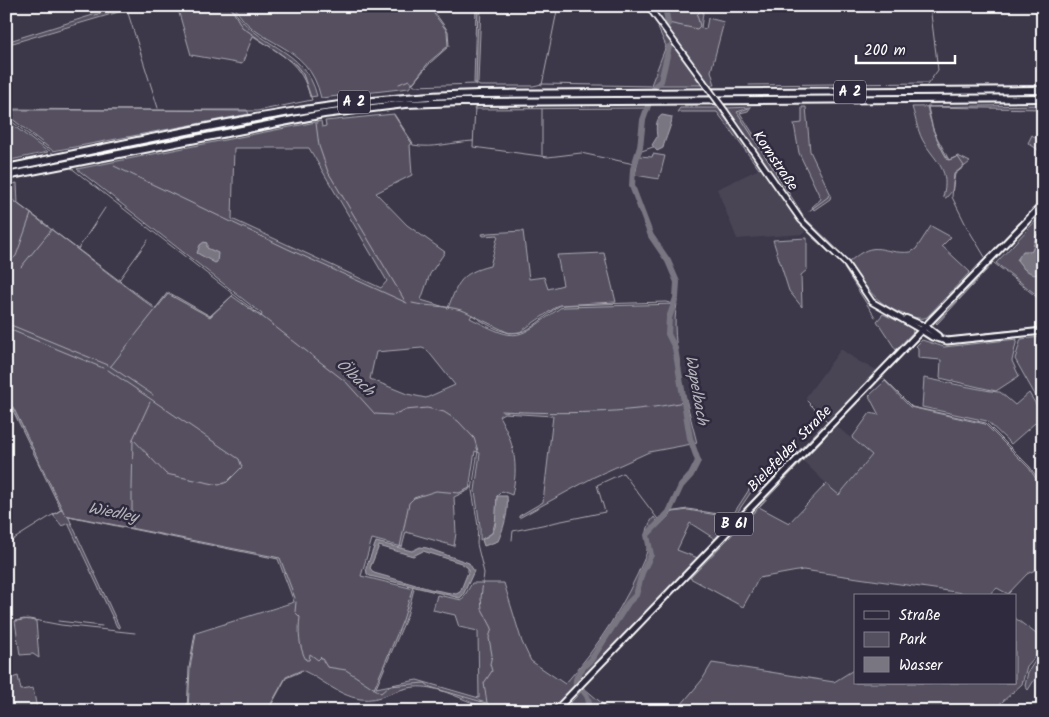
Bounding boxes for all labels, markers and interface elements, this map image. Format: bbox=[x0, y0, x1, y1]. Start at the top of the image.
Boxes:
scale bar bbox=[856, 32, 955, 64]
text: 200 m bbox=[864, 39, 906, 63]
road number: A 2 bbox=[834, 80, 866, 104]
road number: A 2 bbox=[338, 90, 370, 114]
street label: Kornstraße bbox=[746, 126, 804, 196]
water label: Ölbach bbox=[330, 353, 381, 404]
water label: Wapelbach bbox=[678, 353, 715, 428]
street label: Bielefelder Straße bbox=[742, 400, 838, 498]
water label: Wiedley bbox=[86, 496, 142, 531]
road number: B 61 bbox=[715, 512, 753, 536]
legend bbox=[854, 594, 1016, 684]
text: Straße bbox=[899, 604, 941, 628]
text: Park bbox=[899, 628, 927, 652]
text: Wasser bbox=[899, 654, 943, 678]

